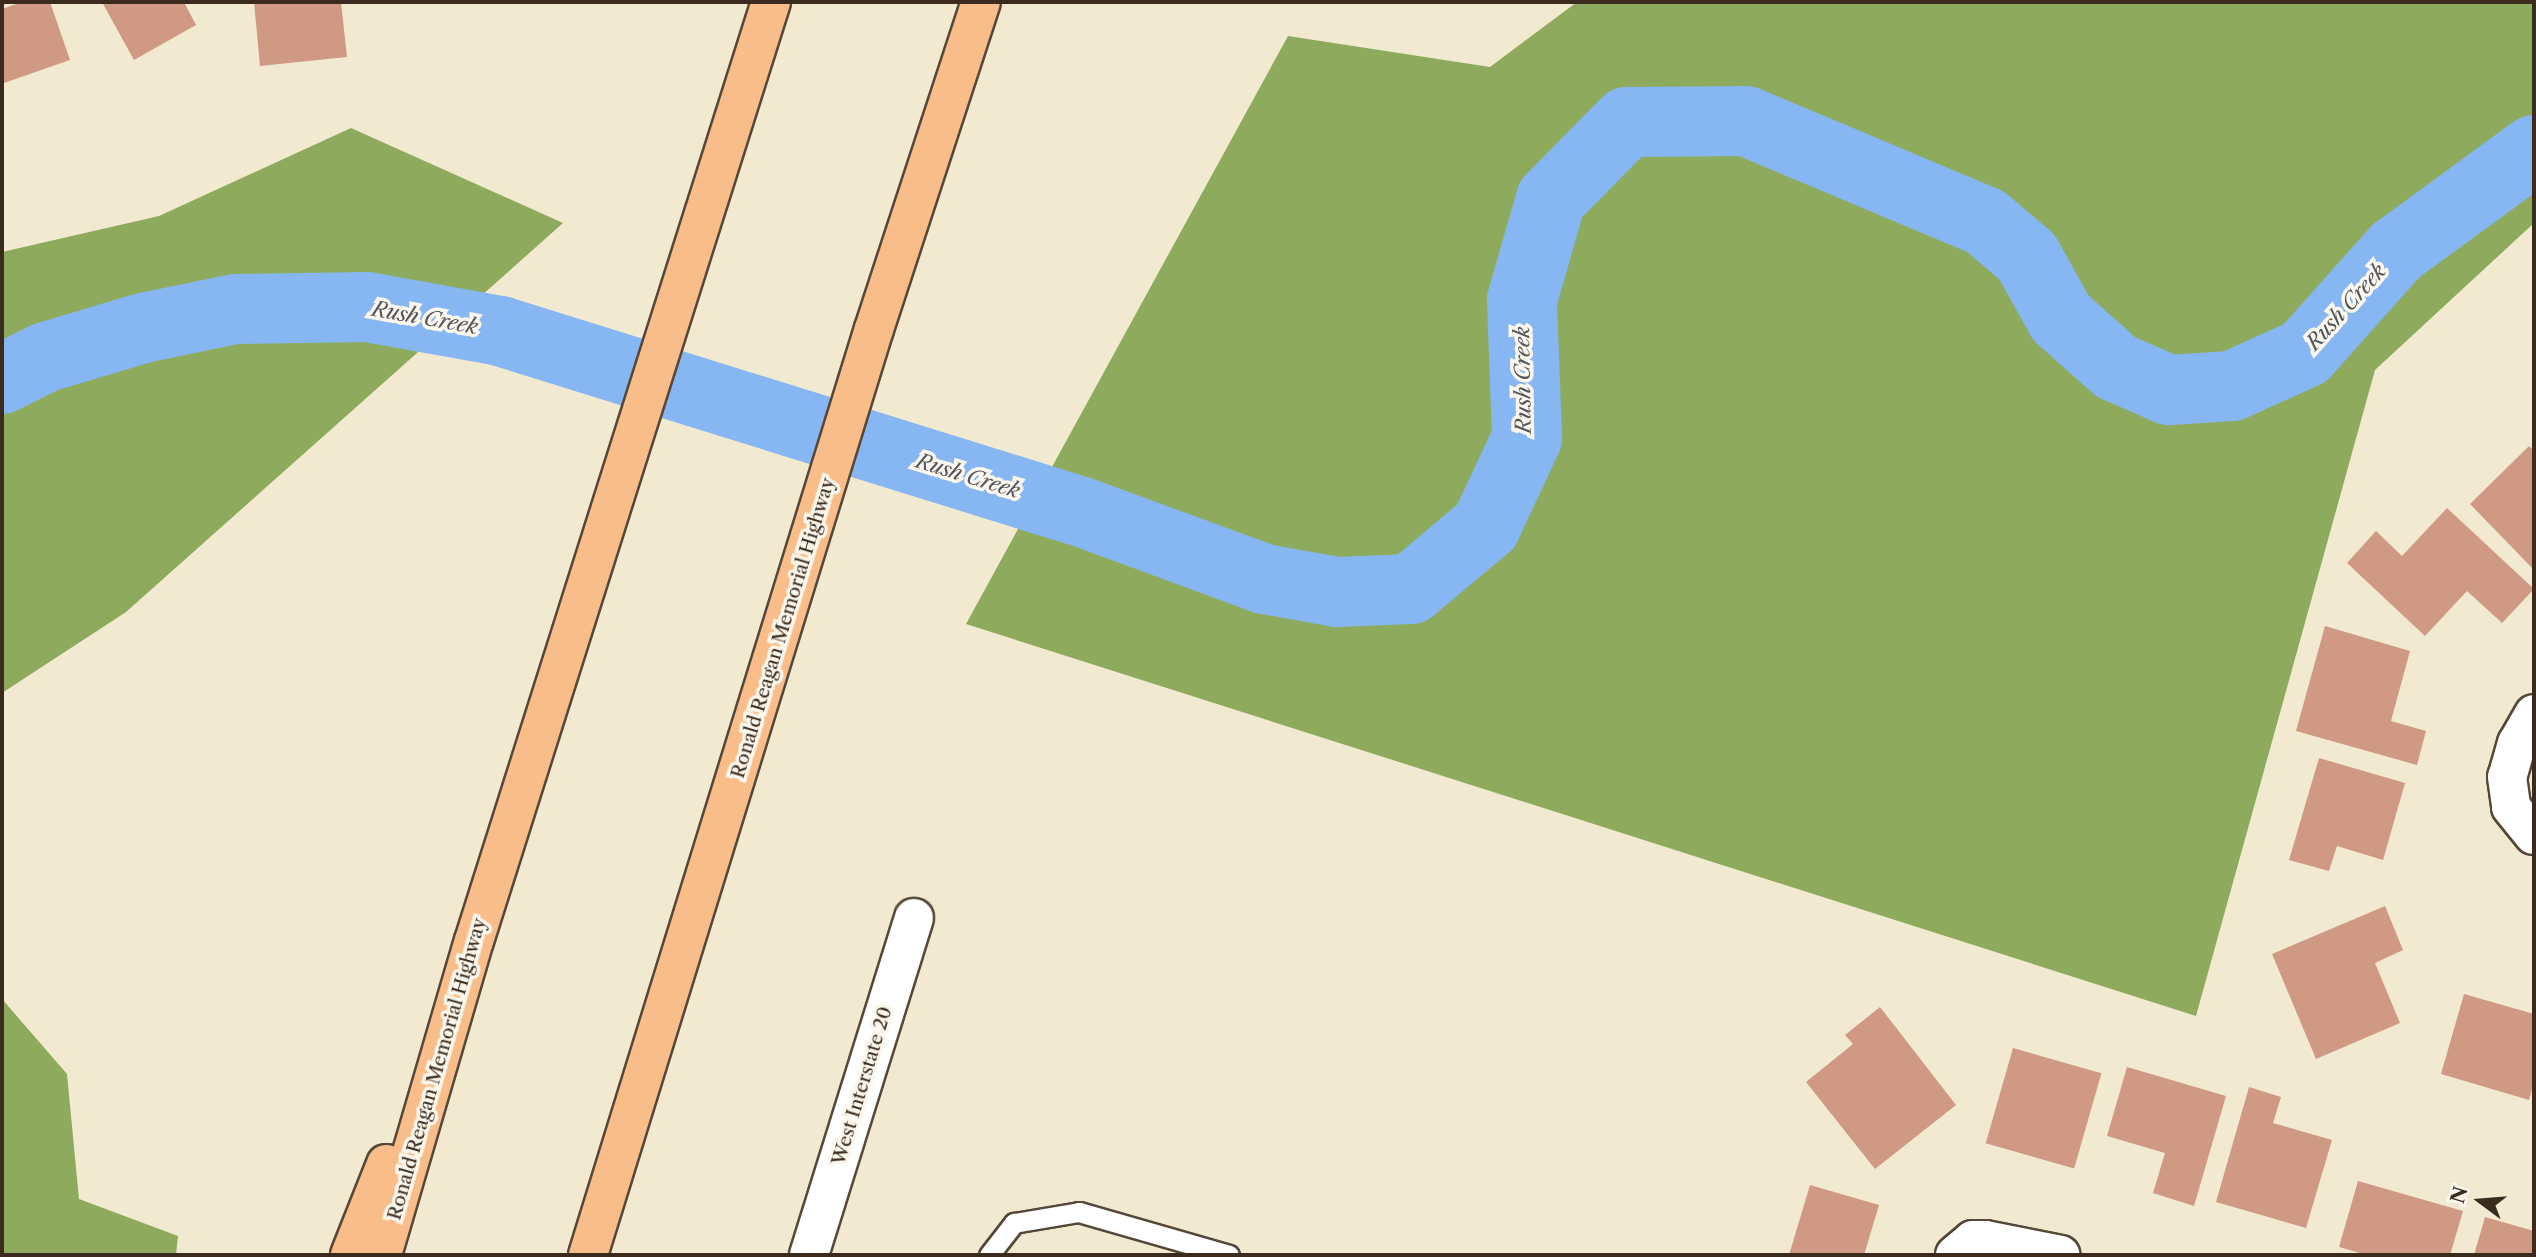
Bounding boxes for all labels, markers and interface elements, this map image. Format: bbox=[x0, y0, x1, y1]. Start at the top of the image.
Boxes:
water label: Rush Creek bbox=[2301, 259, 2391, 355]
water label: Rush Creek bbox=[370, 296, 480, 340]
water label: Rush Creek bbox=[1509, 326, 1537, 434]
water label: Rush Creek bbox=[913, 448, 1023, 504]
street label: Ronald Reagan Memorial Highway bbox=[726, 475, 840, 781]
street label: Ronald Reagan Memorial Highway bbox=[383, 915, 491, 1223]
street label: West Interstate 20 bbox=[827, 1004, 897, 1168]
north arrow bbox=[2445, 1166, 2515, 1236]
text: N bbox=[2446, 1184, 2473, 1206]

